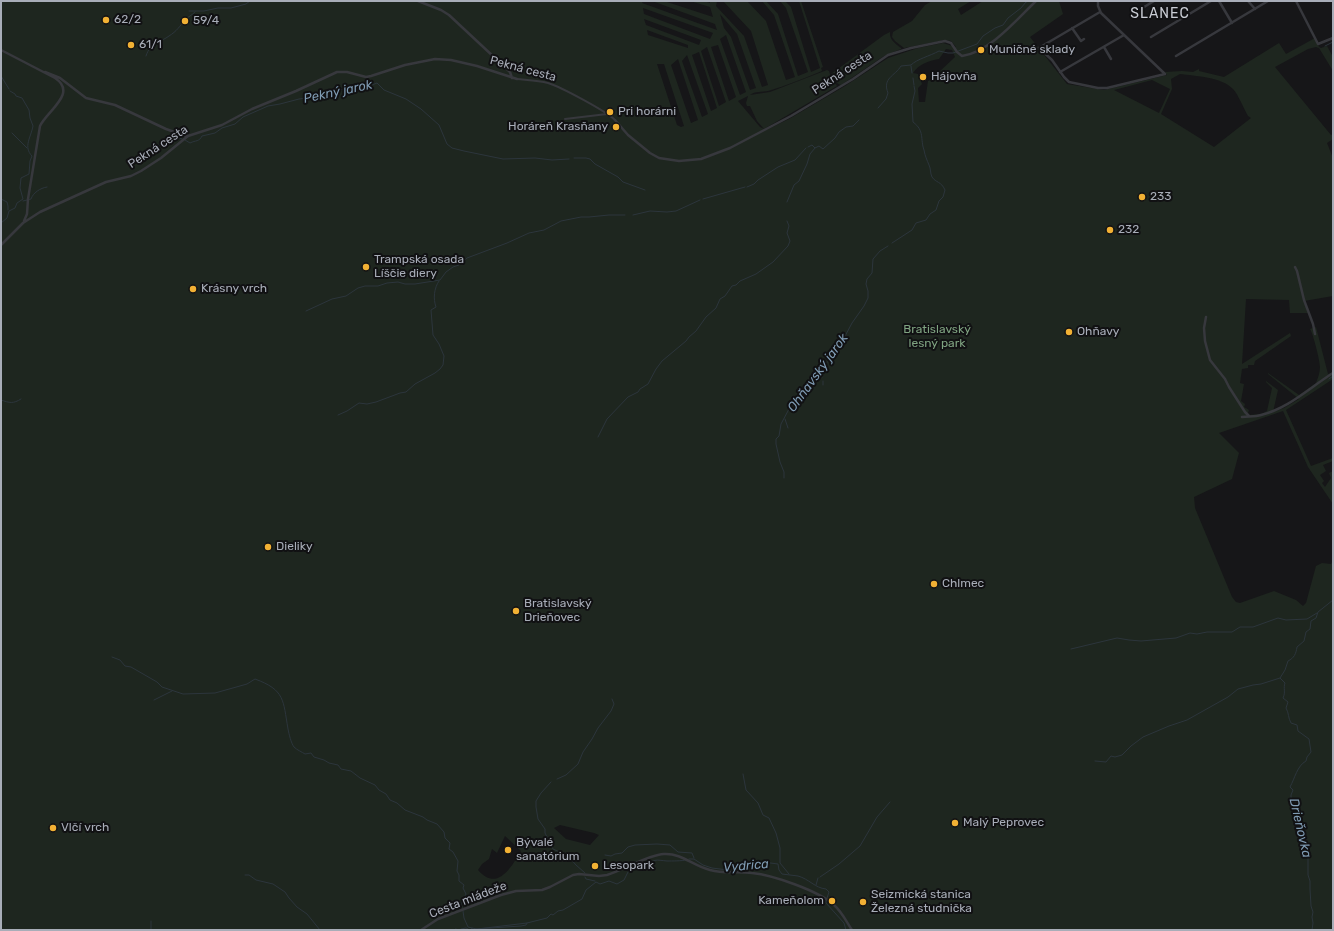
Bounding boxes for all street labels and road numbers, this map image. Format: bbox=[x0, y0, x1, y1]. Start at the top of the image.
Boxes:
street label: Pekná cesta bbox=[810, 48, 874, 98]
street label: Pekná cesta bbox=[488, 53, 558, 85]
street label: Pekná cesta bbox=[126, 122, 190, 172]
street label: Cesta mládeže bbox=[427, 879, 509, 921]

